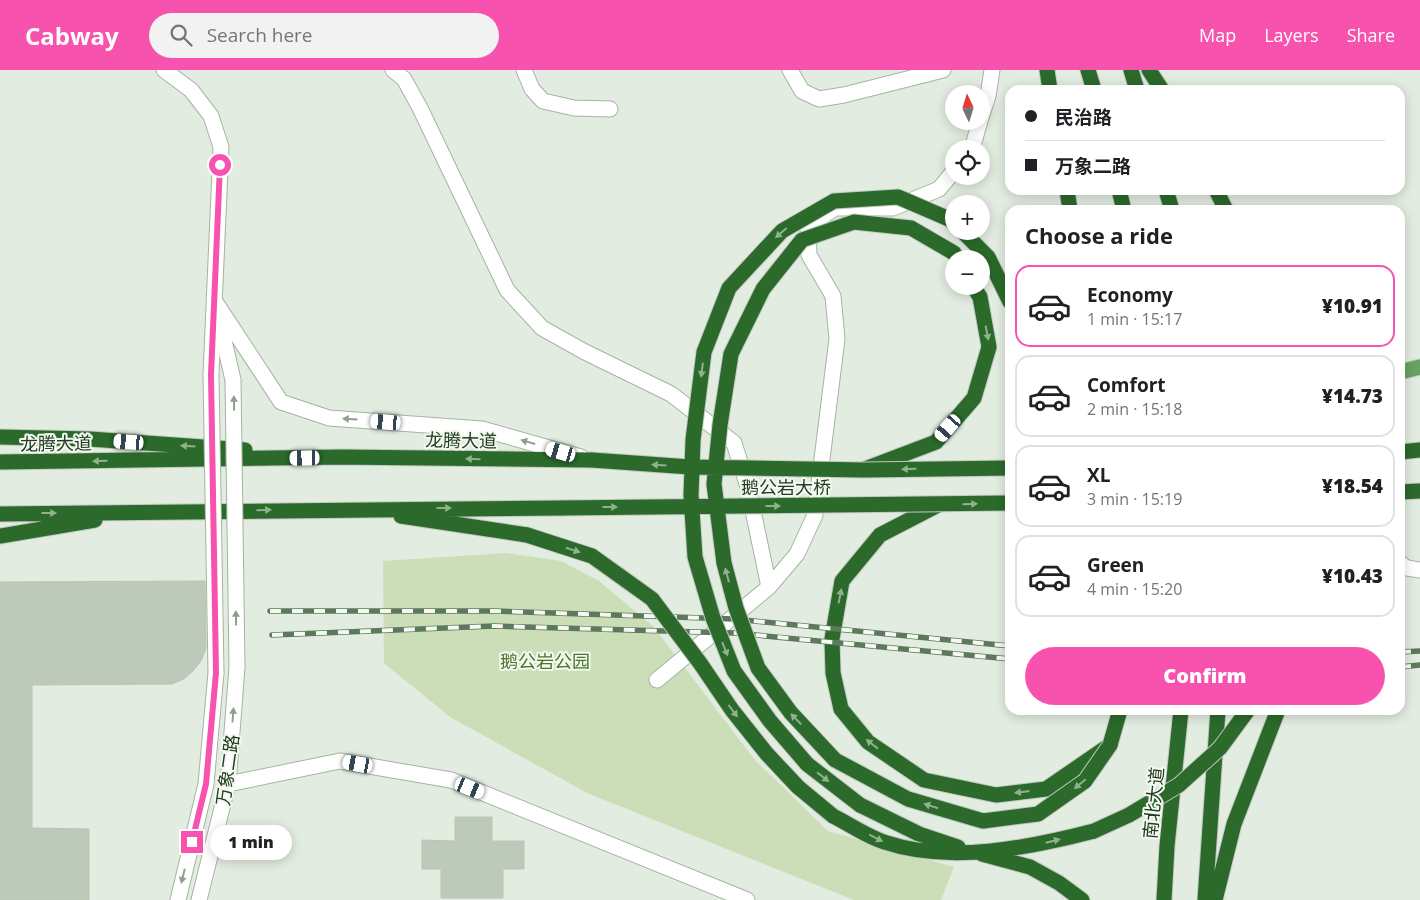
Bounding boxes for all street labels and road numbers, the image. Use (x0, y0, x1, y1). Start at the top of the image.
street label: 龙腾大道 (425, 427, 497, 453)
street label: 龙腾大道 (20, 430, 92, 456)
street label: 鹅公岩大桥 (741, 475, 831, 499)
street label: 万象二路 (210, 733, 244, 807)
street label: 南北大道 (1137, 766, 1169, 840)

